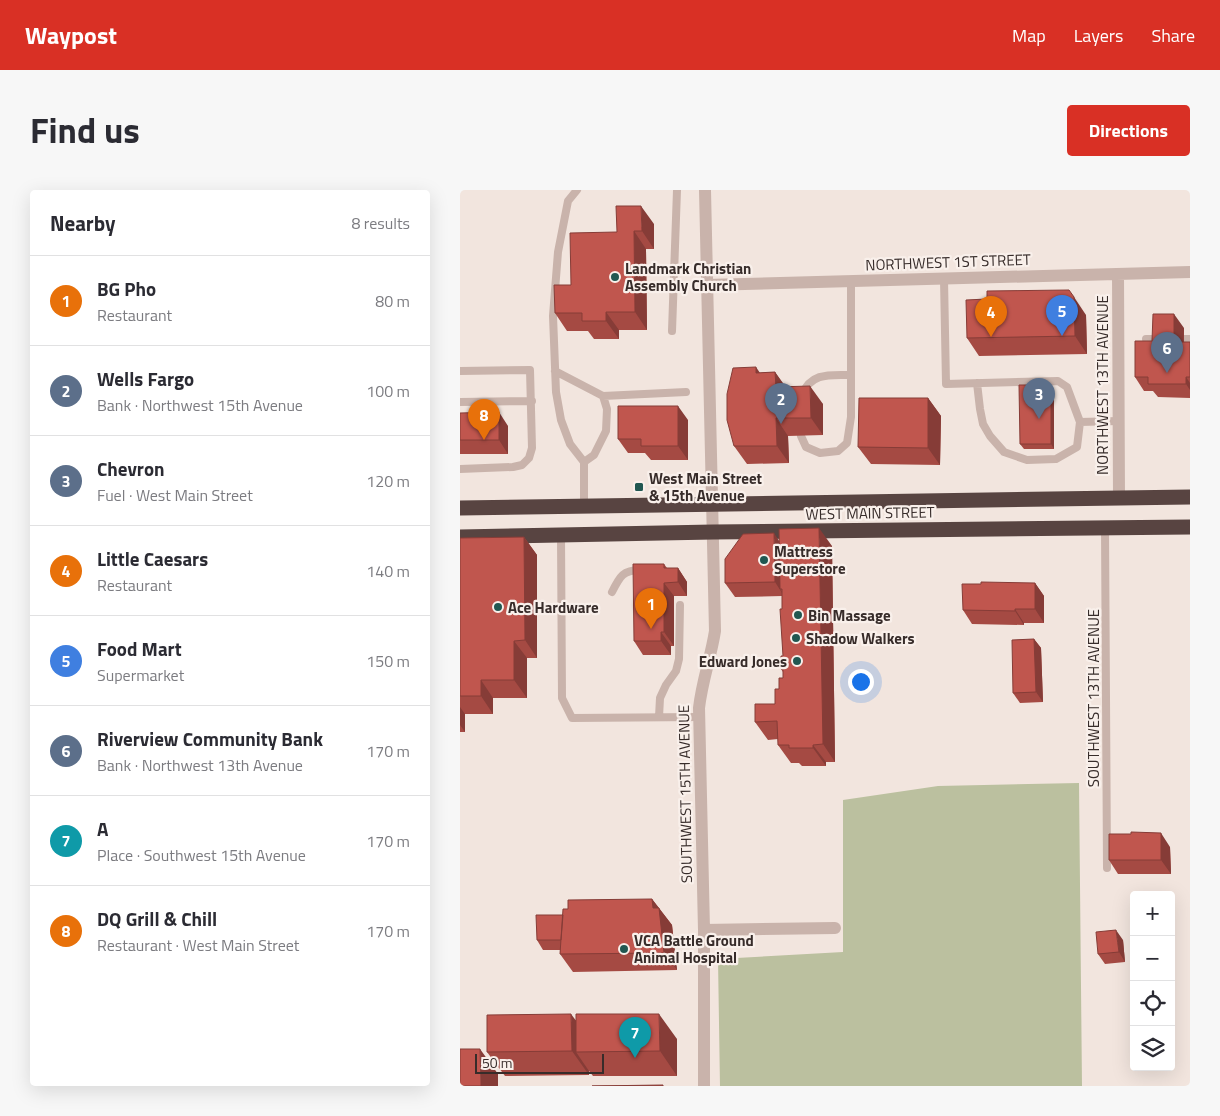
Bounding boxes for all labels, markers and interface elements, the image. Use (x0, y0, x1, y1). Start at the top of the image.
text: Waypost (25, 17, 117, 53)
text: Map (1012, 22, 1046, 49)
text: Layers (1074, 22, 1123, 49)
text: Share (1151, 22, 1195, 49)
text: Find us (30, 103, 140, 157)
button: Directions (1067, 105, 1190, 156)
text: Nearby (50, 207, 115, 239)
text: 8 results (351, 211, 410, 235)
street label: NORTHWEST 1ST STREET (865, 248, 1031, 276)
place label: Landmark Christian Assembly Church (625, 257, 751, 297)
marker: Landmark Christian Assembly Church (609, 271, 621, 283)
text: BG Pho (97, 274, 156, 303)
text: 1 (62, 289, 70, 313)
text: 80 m (375, 289, 410, 313)
pin: 5 (1046, 295, 1078, 336)
street label: NORTHWEST 13TH AVENUE (1091, 295, 1114, 475)
pin: 4 (975, 296, 1007, 337)
text: Restaurant (97, 303, 172, 327)
pin: 6 (1151, 332, 1183, 373)
text: Wells Fargo (97, 364, 194, 393)
pin: 3 (1023, 378, 1055, 419)
text: 2 (62, 379, 70, 403)
text: 100 m (366, 379, 410, 403)
pin: 2 (765, 383, 797, 424)
text: Bank · Northwest 15th Avenue (97, 393, 303, 417)
pin: 8 (468, 399, 500, 440)
text: Chevron (97, 454, 165, 483)
place label: West Main Street & 15th Avenue (649, 467, 763, 507)
text: 3 (62, 469, 70, 493)
text: 120 m (366, 469, 410, 493)
marker: West Main Street & 15th Avenue (633, 481, 645, 493)
text: Fuel · West Main Street (97, 483, 253, 507)
street label: WEST MAIN STREET (805, 500, 935, 526)
place label: Mattress Superstore (774, 540, 846, 580)
text: Little Caesars (97, 544, 208, 573)
marker: Mattress Superstore (758, 554, 770, 566)
text: 4 (62, 559, 70, 583)
text: 140 m (366, 559, 410, 583)
text: Restaurant (97, 573, 172, 597)
pin: 1 (635, 588, 667, 629)
place label: Ace Hardware (508, 596, 599, 619)
marker: Ace Hardware (492, 601, 504, 613)
place label: Bin Massage (808, 604, 891, 627)
marker: Bin Massage (792, 609, 804, 621)
street label: SOUTHWEST 13TH AVENUE (1082, 609, 1105, 787)
place label: Shadow Walkers (806, 627, 915, 650)
marker: Shadow Walkers (790, 632, 802, 644)
text: Food Mart (97, 634, 182, 663)
text: 5 (62, 649, 70, 673)
text: 150 m (366, 649, 410, 673)
place label: Edward Jones (699, 650, 787, 673)
marker: Edward Jones (791, 655, 803, 667)
text: Supermarket (97, 663, 184, 687)
your location (848, 669, 874, 695)
street label: SOUTHWEST 15TH AVENUE (672, 705, 698, 883)
text: Riverview Community Bank (97, 724, 323, 753)
text: 6 (62, 739, 70, 763)
text: 170 m (366, 739, 410, 763)
text: Bank · Northwest 13th Avenue (97, 753, 303, 777)
text: A (97, 814, 108, 843)
text: 7 (62, 829, 70, 853)
text: 170 m (366, 829, 410, 853)
text: Place · Southwest 15th Avenue (97, 843, 306, 867)
map controls (1130, 891, 1175, 1071)
button: + (1130, 891, 1175, 936)
text: DQ Grill & Chill (97, 904, 217, 933)
text: 8 (62, 919, 70, 943)
text: 170 m (366, 919, 410, 943)
place label: VCA Battle Ground Animal Hospital (634, 929, 754, 969)
text: Restaurant · West Main Street (97, 933, 299, 957)
button: − (1130, 936, 1175, 981)
marker: VCA Battle Ground Animal Hospital (618, 943, 630, 955)
button: locate (1130, 981, 1175, 1026)
pin: 7 (619, 1017, 651, 1058)
button: layers (1130, 1026, 1175, 1071)
scale bar (475, 1051, 604, 1074)
text: 50 m (482, 1052, 512, 1073)

